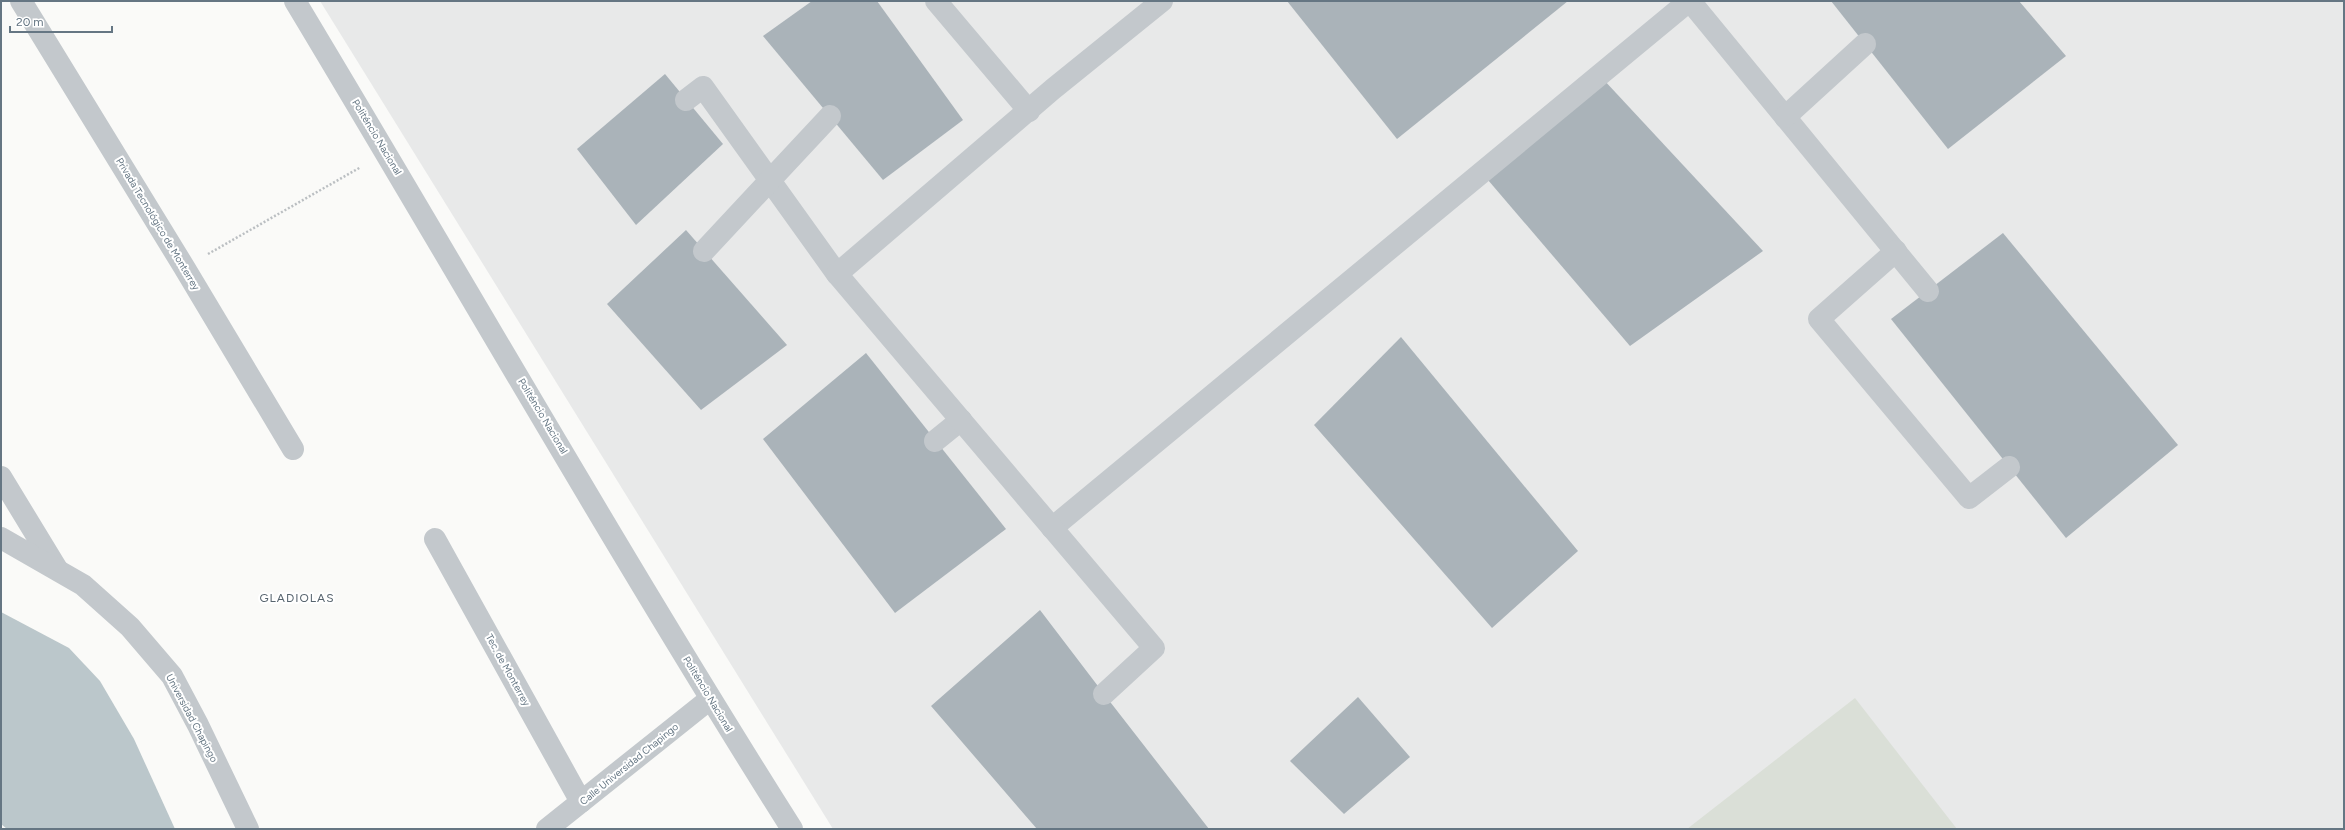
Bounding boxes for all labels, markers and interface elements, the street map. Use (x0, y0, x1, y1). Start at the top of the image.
scale bar (10, 8, 112, 34)
text: 20 m (16, 15, 44, 29)
street label: Politéncio Nacional (349, 97, 405, 177)
street label: Privada Tecnológico de Monterrey (113, 155, 203, 293)
street label: Politéncio Nacional (515, 376, 571, 456)
district label: GLADIOLAS (259, 591, 335, 605)
street label: Tec. de Monterrey (483, 632, 534, 709)
street label: Politéncio Nacional (680, 654, 736, 734)
street label: Universidad Chapingo (163, 671, 221, 765)
street label: Calle Universidad Chapingo (577, 720, 681, 808)

